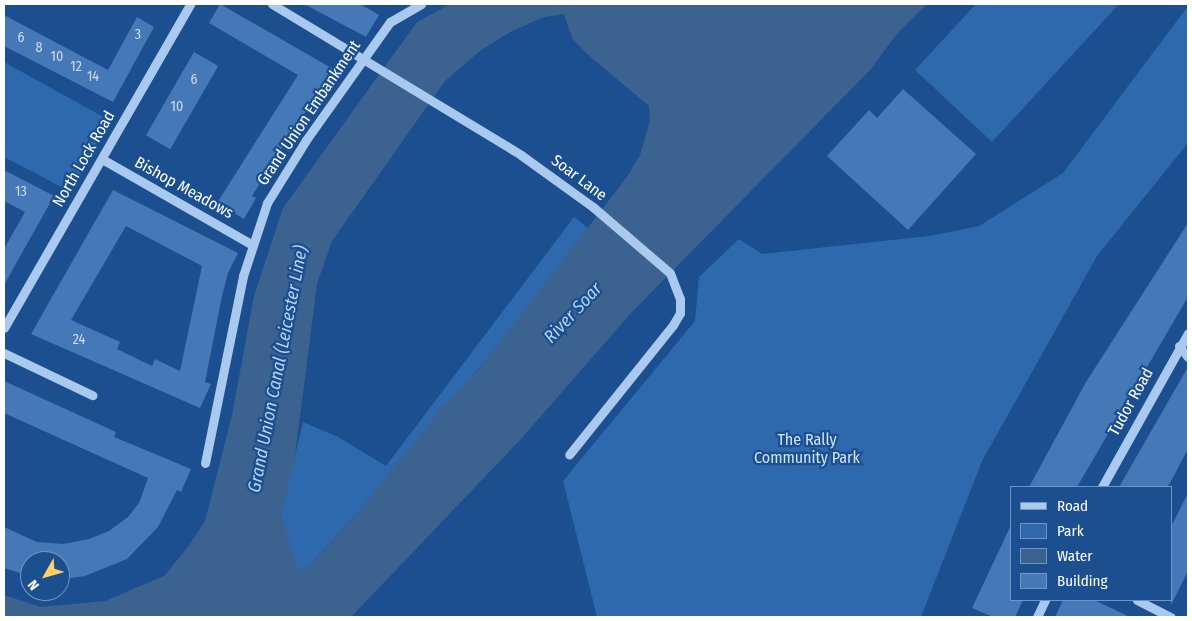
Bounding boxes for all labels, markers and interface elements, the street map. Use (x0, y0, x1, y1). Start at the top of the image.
house number: 3 (135, 27, 141, 43)
house number: 6 (18, 30, 24, 46)
street label: Grand Union Embankment (253, 37, 365, 189)
house number: 8 (36, 40, 42, 56)
house number: 10 (51, 49, 63, 65)
house number: 12 (70, 59, 82, 75)
house number: 14 (87, 69, 99, 85)
house number: 6 (191, 72, 197, 88)
house number: 10 (171, 99, 183, 115)
street label: North Lock Road (49, 108, 119, 210)
street label: Soar Lane (547, 151, 611, 205)
street label: Bishop Meadows (131, 153, 237, 223)
house number: 13 (15, 184, 27, 200)
water label: Grand Union Canal (Leicester Line) (243, 244, 313, 494)
water label: River Soar (540, 278, 606, 348)
house number: 24 (73, 332, 85, 348)
street label: Tudor Road (1105, 365, 1157, 439)
park label: The Rally Community Park (754, 430, 860, 468)
legend (1010, 486, 1172, 601)
text: Road (1057, 497, 1088, 515)
text: Park (1057, 522, 1084, 540)
text: Water (1057, 547, 1092, 565)
north arrow (20, 551, 70, 601)
text: Building (1057, 572, 1108, 590)
text: N (24, 576, 43, 593)

